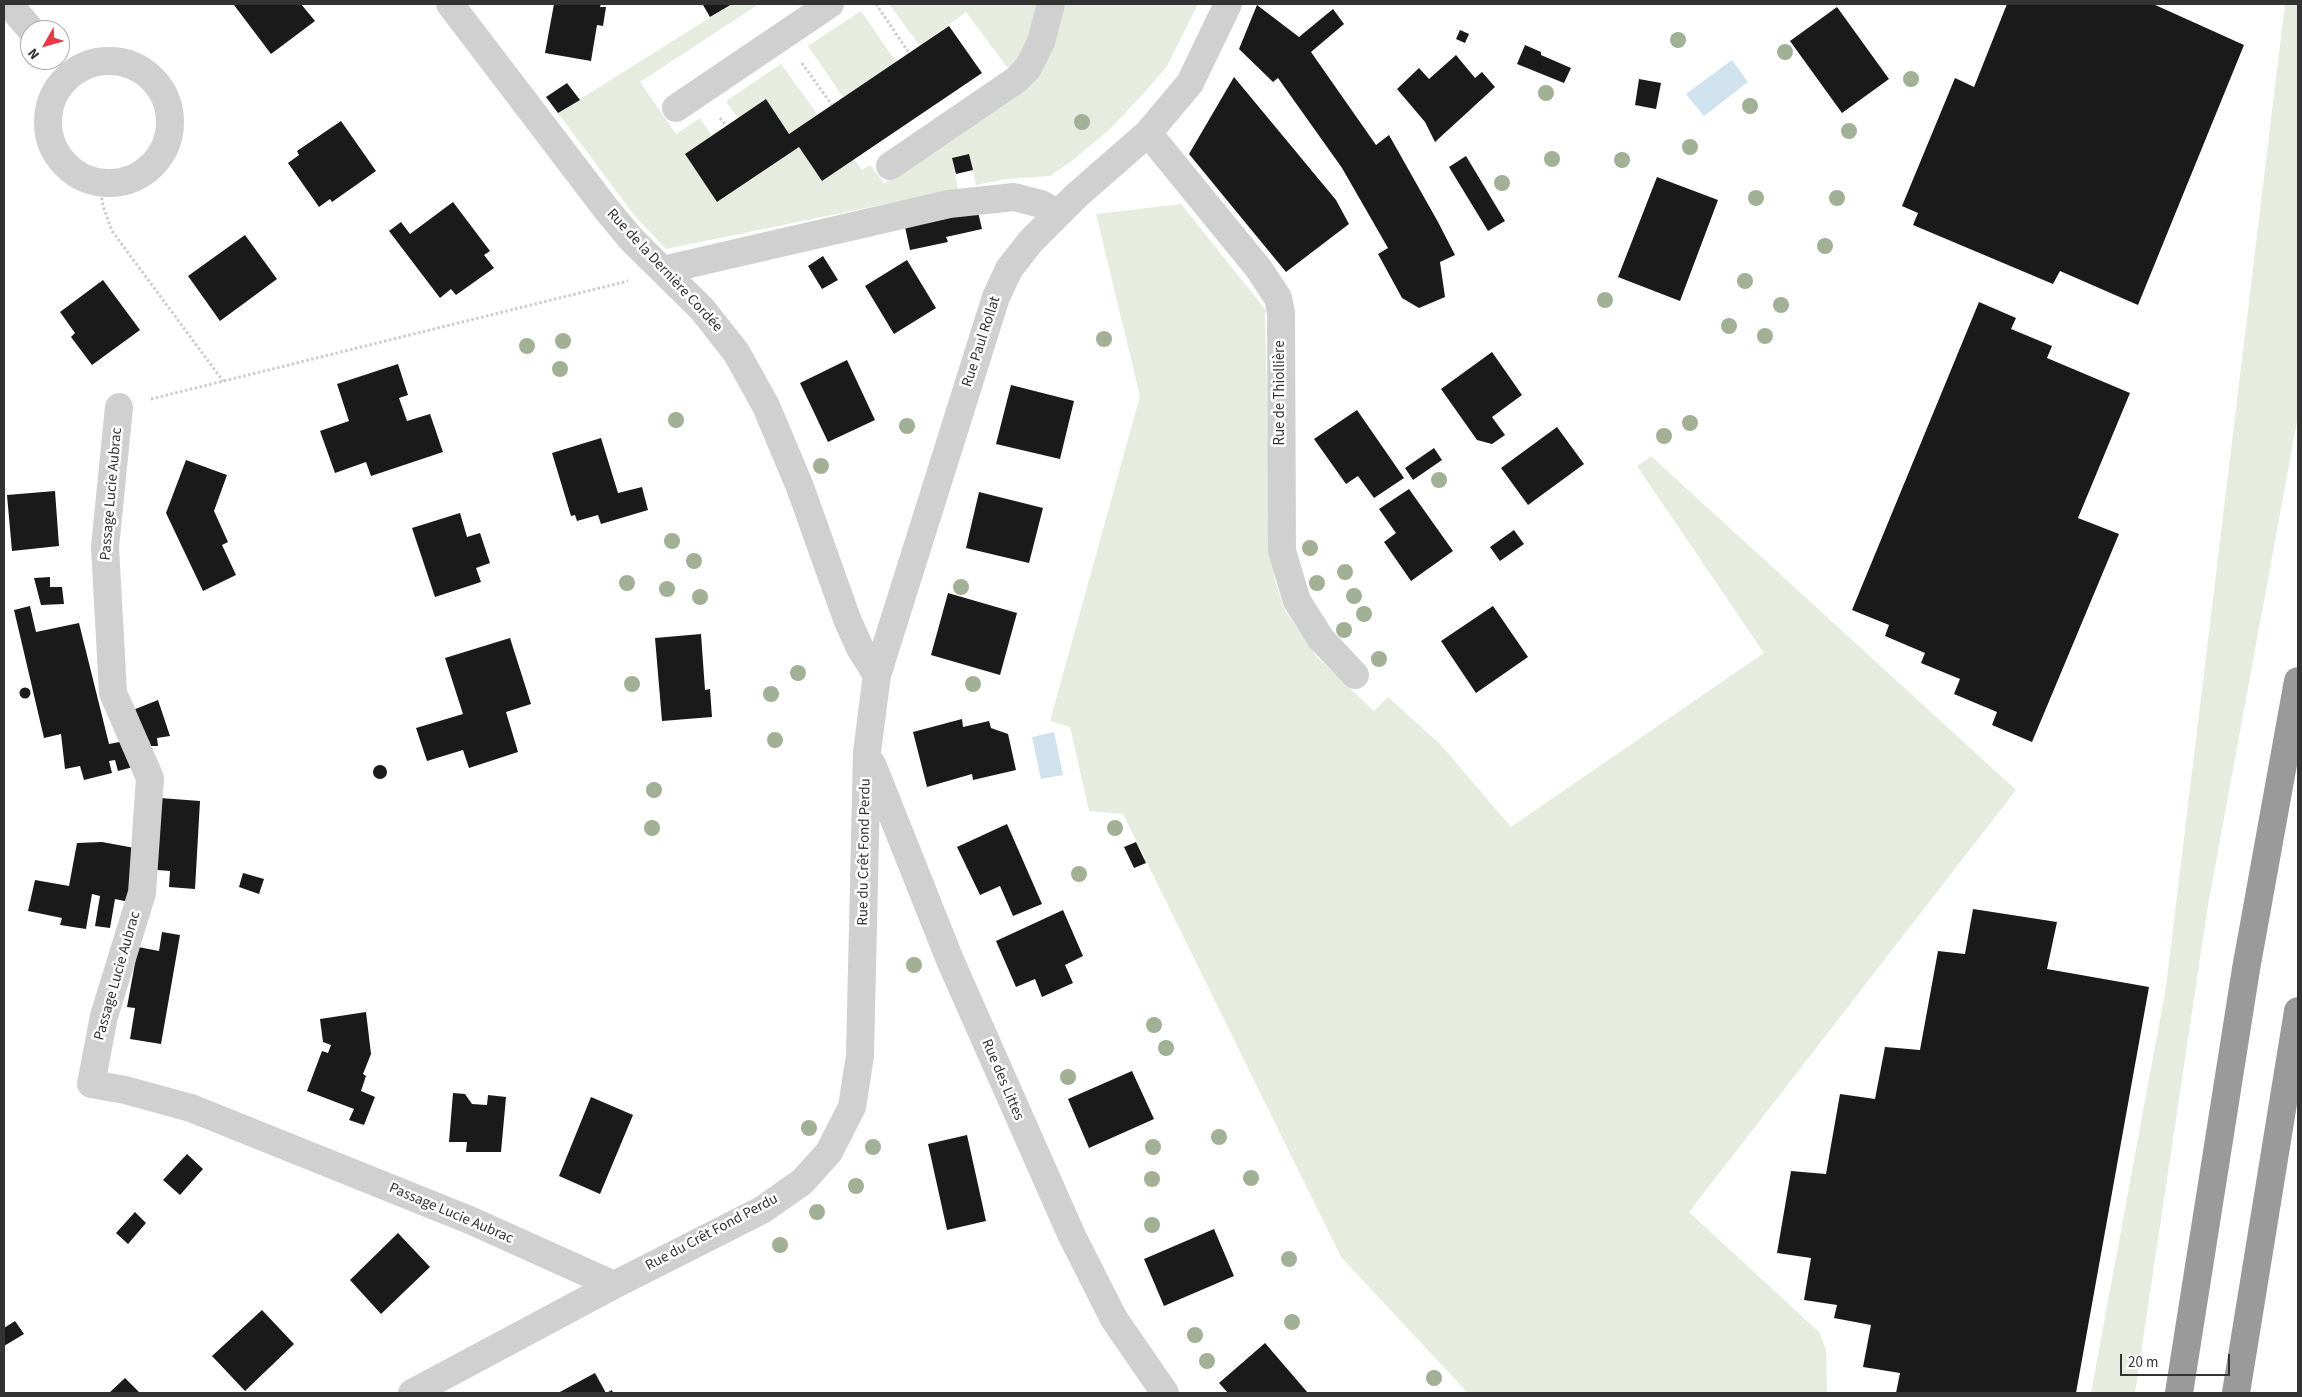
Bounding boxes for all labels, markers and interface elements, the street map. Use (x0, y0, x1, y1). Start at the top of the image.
north arrow (20, 20, 70, 70)
text: N (23, 44, 45, 63)
street label: Rue de la Dernière Cordée (602, 206, 726, 336)
street label: Rue Paul Rollat (959, 294, 1005, 390)
street label: Rue de Thiollière (1272, 340, 1290, 446)
street label: Passage Lucie Aubrac (97, 427, 127, 561)
street label: Rue du Crêt Fond Perdu (855, 778, 875, 926)
street label: Passage Lucie Aubrac (91, 909, 145, 1043)
street label: Rue des Littes (977, 1037, 1027, 1123)
street label: Passage Lucie Aubrac (386, 1180, 516, 1248)
street label: Rue du Crêt Fond Perdu (643, 1190, 781, 1276)
scale bar (2122, 1344, 2232, 1376)
text: 20 m (2128, 1352, 2158, 1373)

